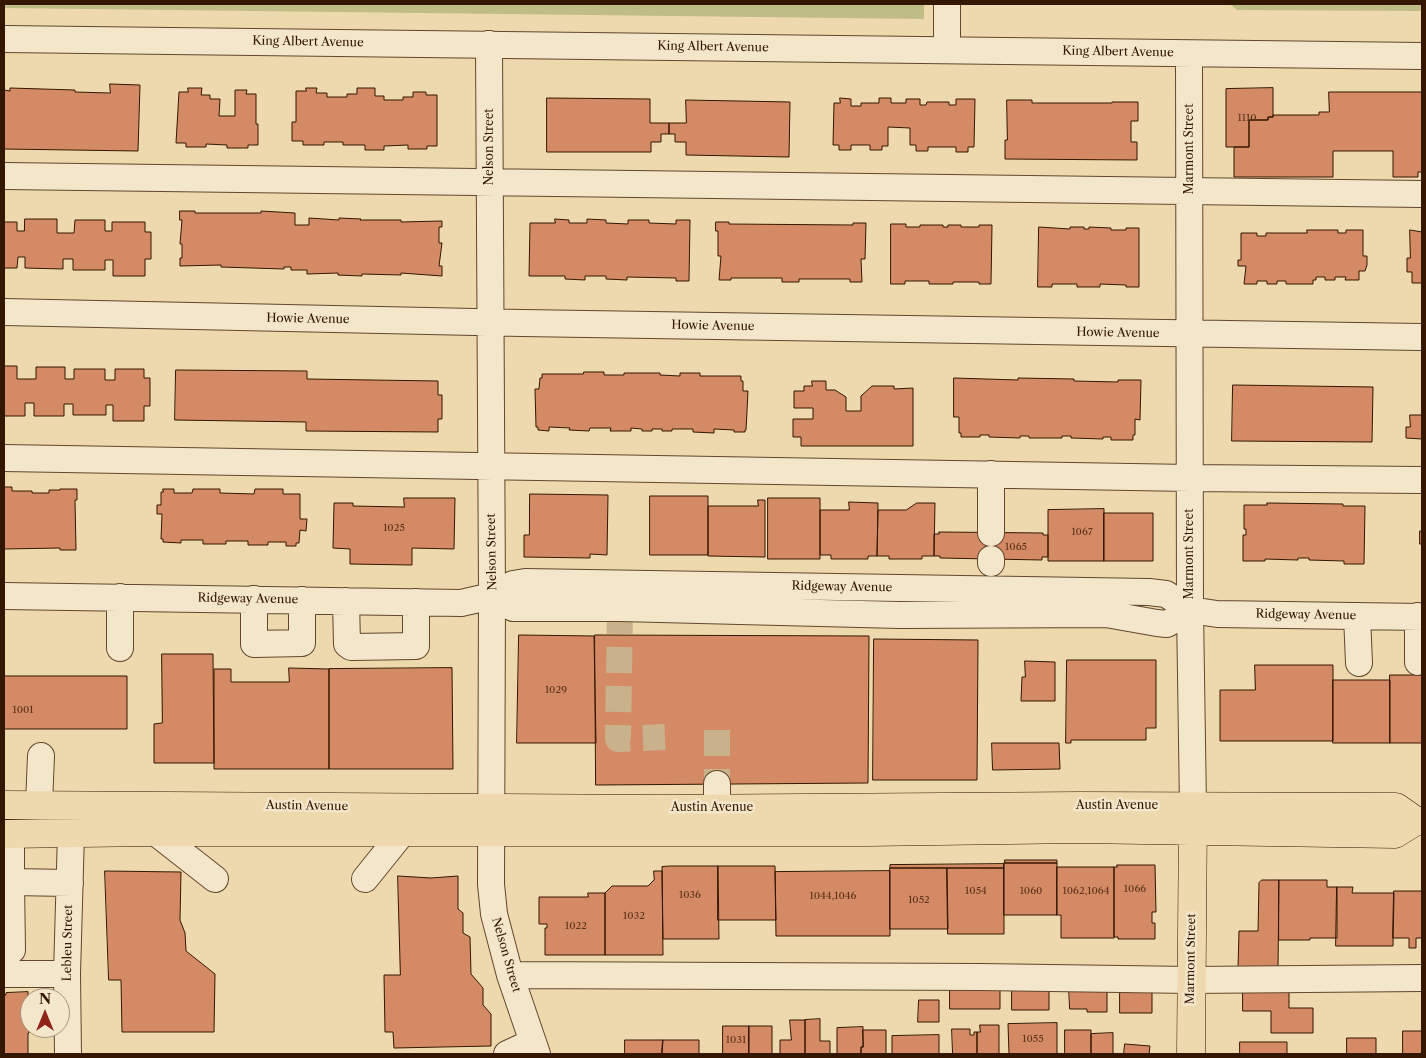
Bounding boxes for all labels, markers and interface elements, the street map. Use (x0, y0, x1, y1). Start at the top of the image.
street label: King Albert Avenue (252, 34, 364, 50)
street label: King Albert Avenue (657, 39, 769, 55)
street label: King Albert Avenue (1062, 44, 1174, 60)
street label: Marmont Street (1183, 104, 1197, 194)
street label: Nelson Street (483, 108, 497, 186)
house number: 1110 (1238, 112, 1256, 124)
street label: Howie Avenue (266, 311, 350, 327)
street label: Howie Avenue (671, 318, 755, 334)
street label: Howie Avenue (1076, 325, 1160, 341)
street label: Marmont Street (1183, 509, 1197, 599)
street label: Nelson Street (484, 513, 500, 591)
house number: 1025 (383, 522, 405, 534)
house number: 1067 (1071, 526, 1093, 538)
house number: 1065 (1005, 541, 1027, 553)
street label: Ridgeway Avenue (792, 579, 892, 595)
street label: Ridgeway Avenue (198, 591, 298, 607)
street label: Ridgeway Avenue (1256, 607, 1356, 623)
house number: 1029 (545, 684, 567, 696)
house number: 1001 (12, 704, 34, 716)
street label: Austin Avenue (266, 798, 348, 814)
street label: Austin Avenue (1076, 799, 1158, 813)
street label: Austin Avenue (671, 801, 753, 815)
house number: 1066 (1124, 883, 1146, 895)
house number: 1054 (965, 885, 987, 897)
house number: 1060 (1020, 885, 1042, 897)
house number: 1062,1064 (1063, 885, 1109, 897)
house number: 1036 (679, 889, 701, 901)
house number: 1044,1046 (810, 890, 856, 902)
house number: 1052 (908, 894, 930, 906)
street label: Lebleu Street (60, 905, 76, 981)
house number: 1032 (623, 910, 645, 922)
street label: Marmont Street (1183, 913, 1199, 1005)
street label: Nelson Street (488, 916, 524, 994)
house number: 1022 (565, 920, 587, 932)
north arrow (20, 988, 70, 1038)
text: N (39, 990, 51, 1008)
house number: 1055 (1022, 1033, 1044, 1045)
house number: 1031 (726, 1034, 746, 1046)

